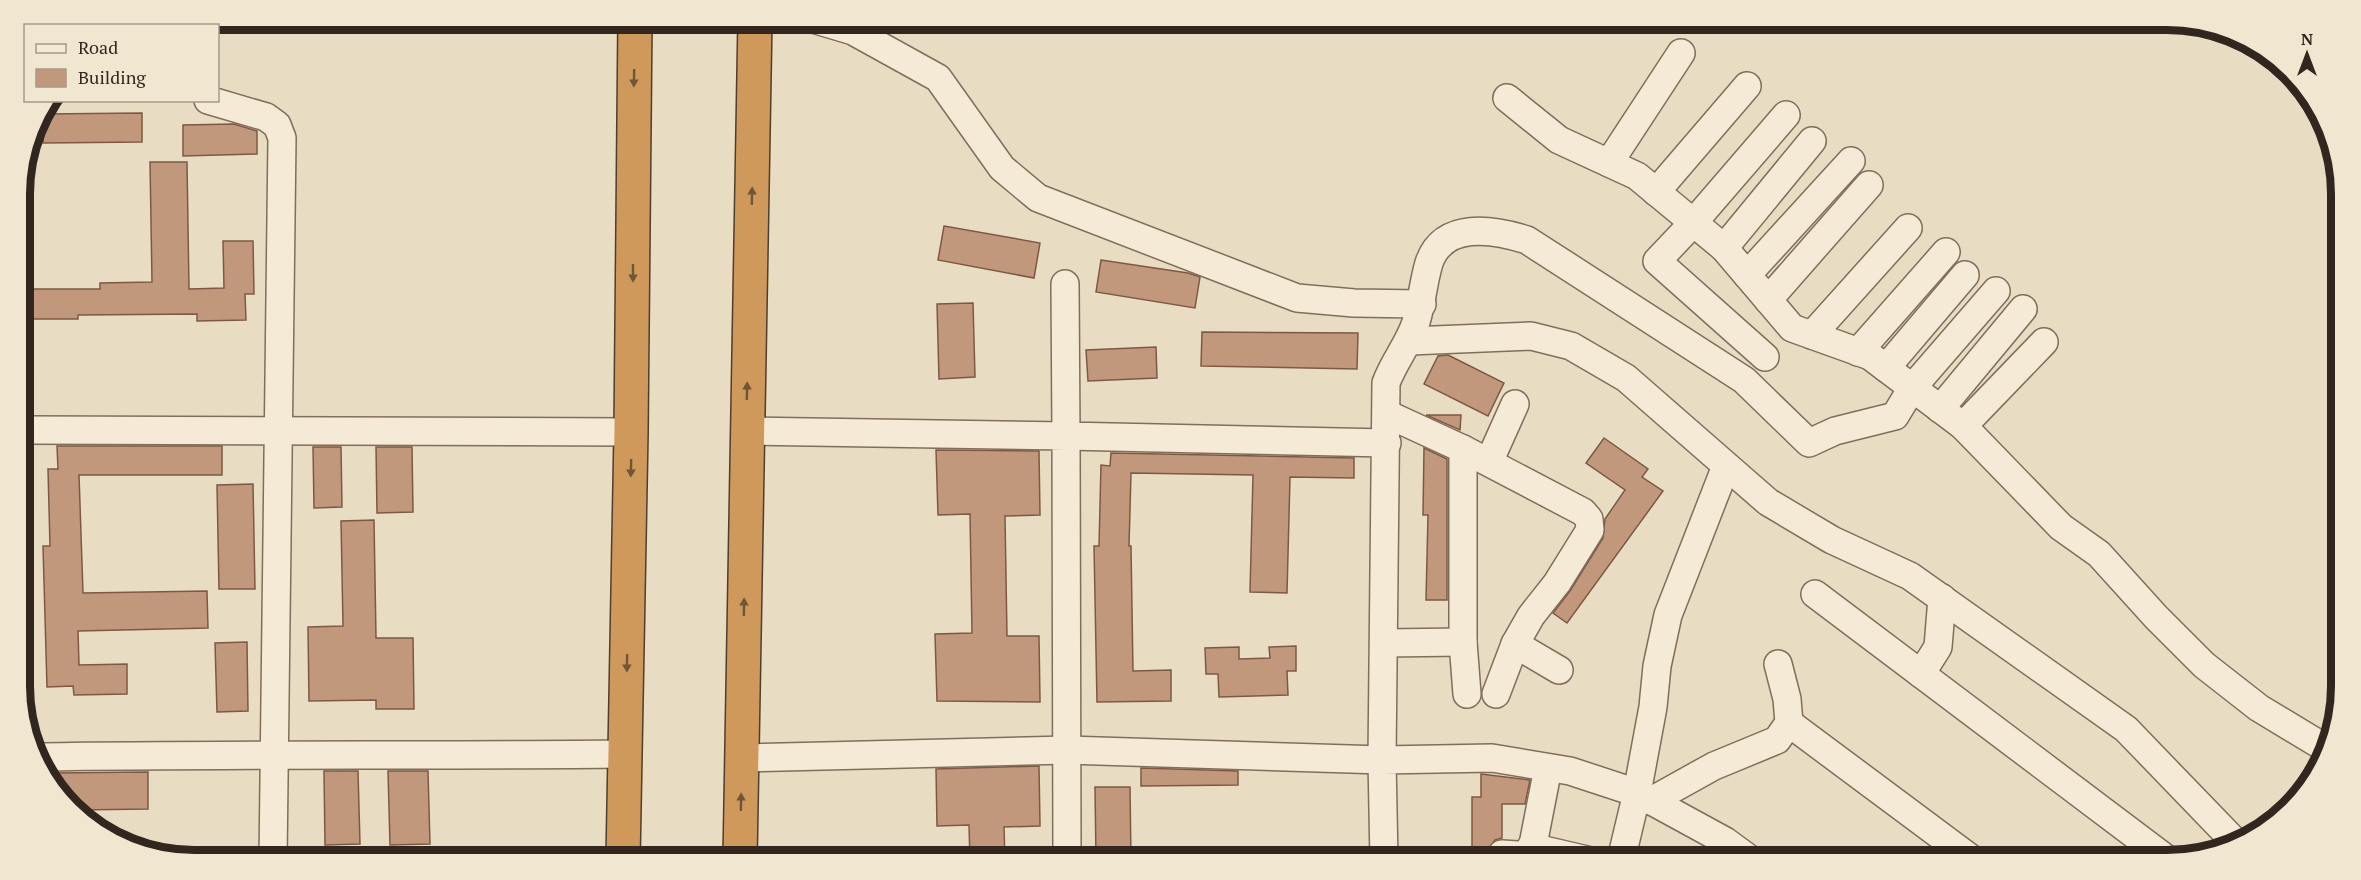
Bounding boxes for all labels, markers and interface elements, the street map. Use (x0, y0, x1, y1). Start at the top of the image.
legend (24, 24, 219, 102)
north arrow (2277, 24, 2337, 84)
text: N (2301, 28, 2313, 50)
text: Road (78, 35, 118, 59)
text: Building (78, 65, 146, 89)
one-way arrow (630, 68, 639, 87)
one-way arrow (747, 187, 757, 206)
one-way arrow (628, 263, 638, 282)
one-way arrow (743, 381, 752, 400)
one-way arrow (626, 458, 635, 477)
one-way arrow (739, 597, 749, 616)
one-way arrow (622, 653, 632, 672)
one-way arrow (736, 792, 746, 811)

